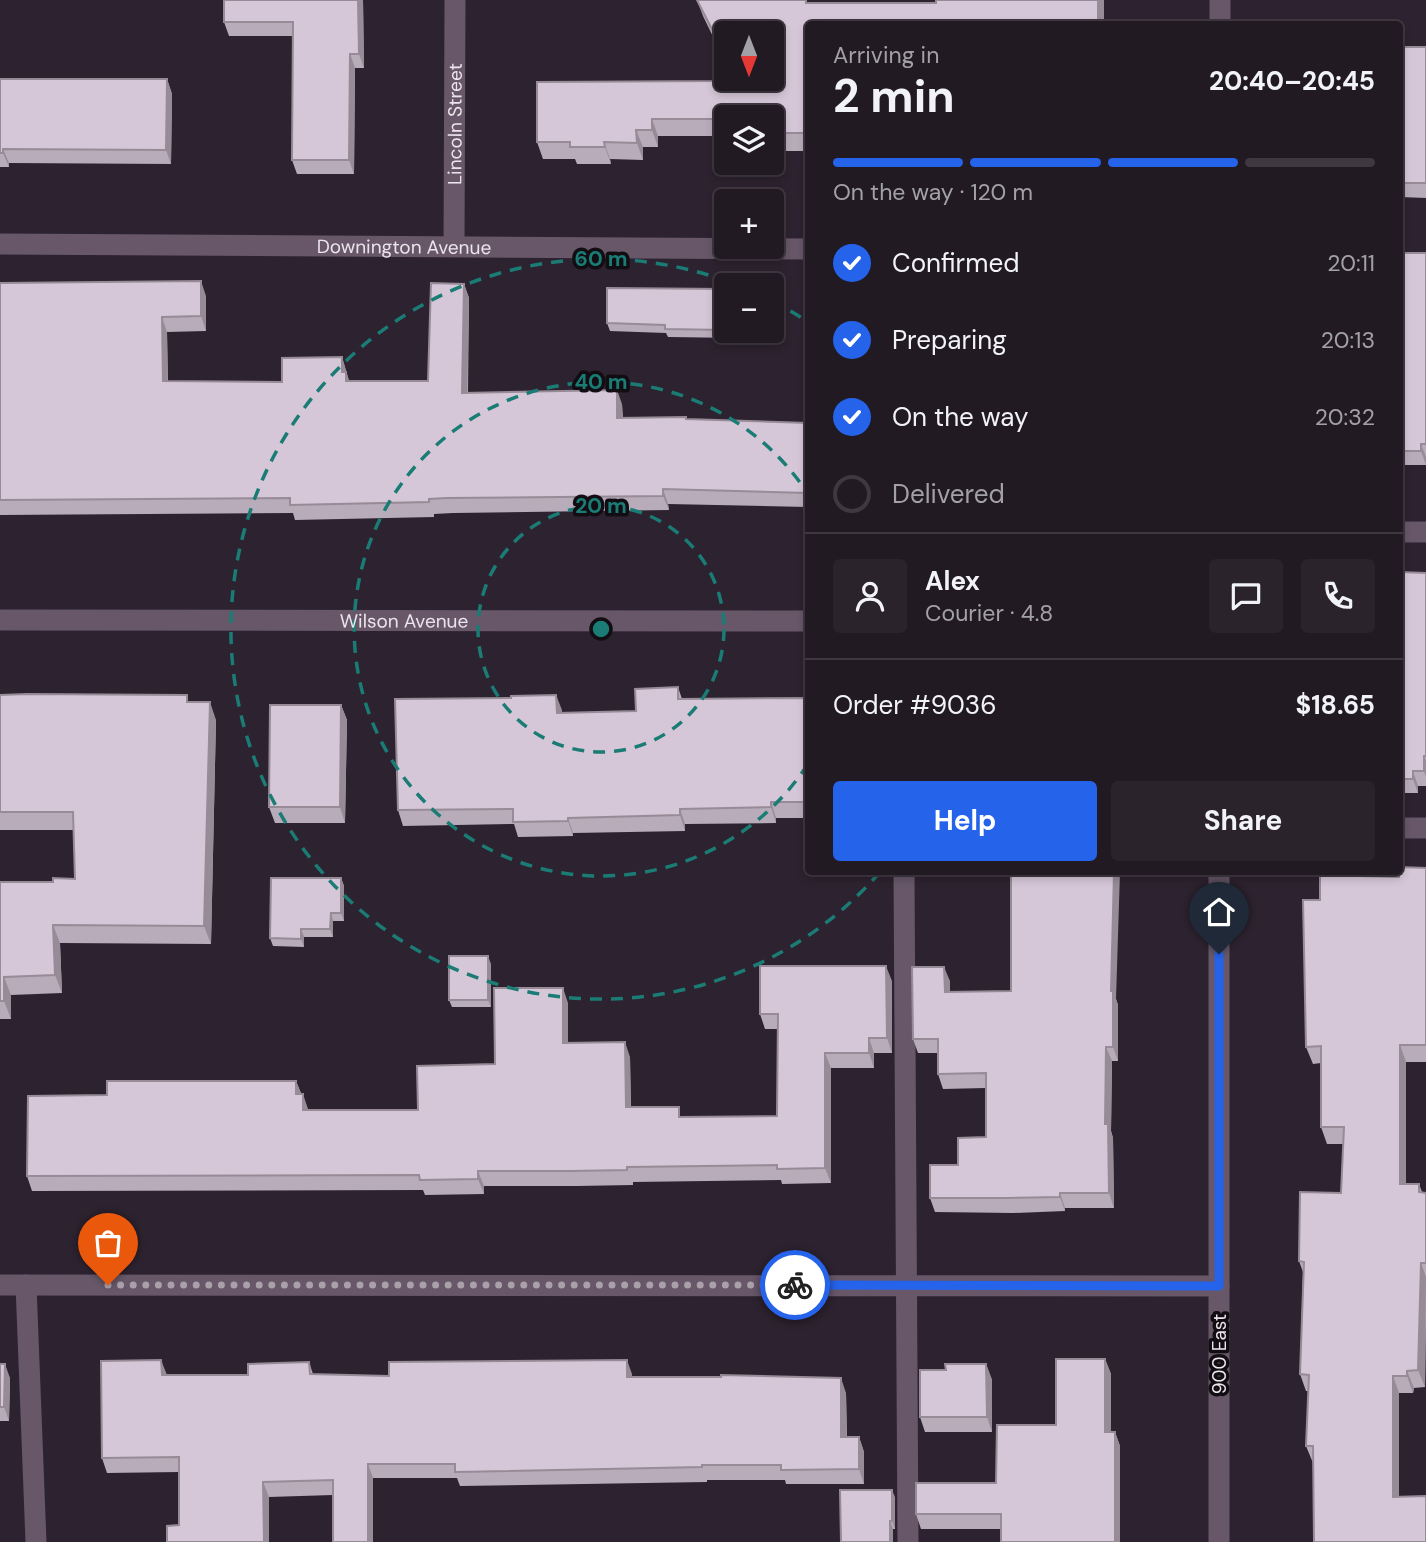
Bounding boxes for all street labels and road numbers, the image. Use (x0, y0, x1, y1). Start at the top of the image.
street label: Lincoln Street (442, 63, 467, 185)
street label: Downington Avenue (317, 233, 491, 260)
street label: Wilson Avenue (340, 608, 468, 633)
street label: 900 East (1207, 1314, 1232, 1394)

